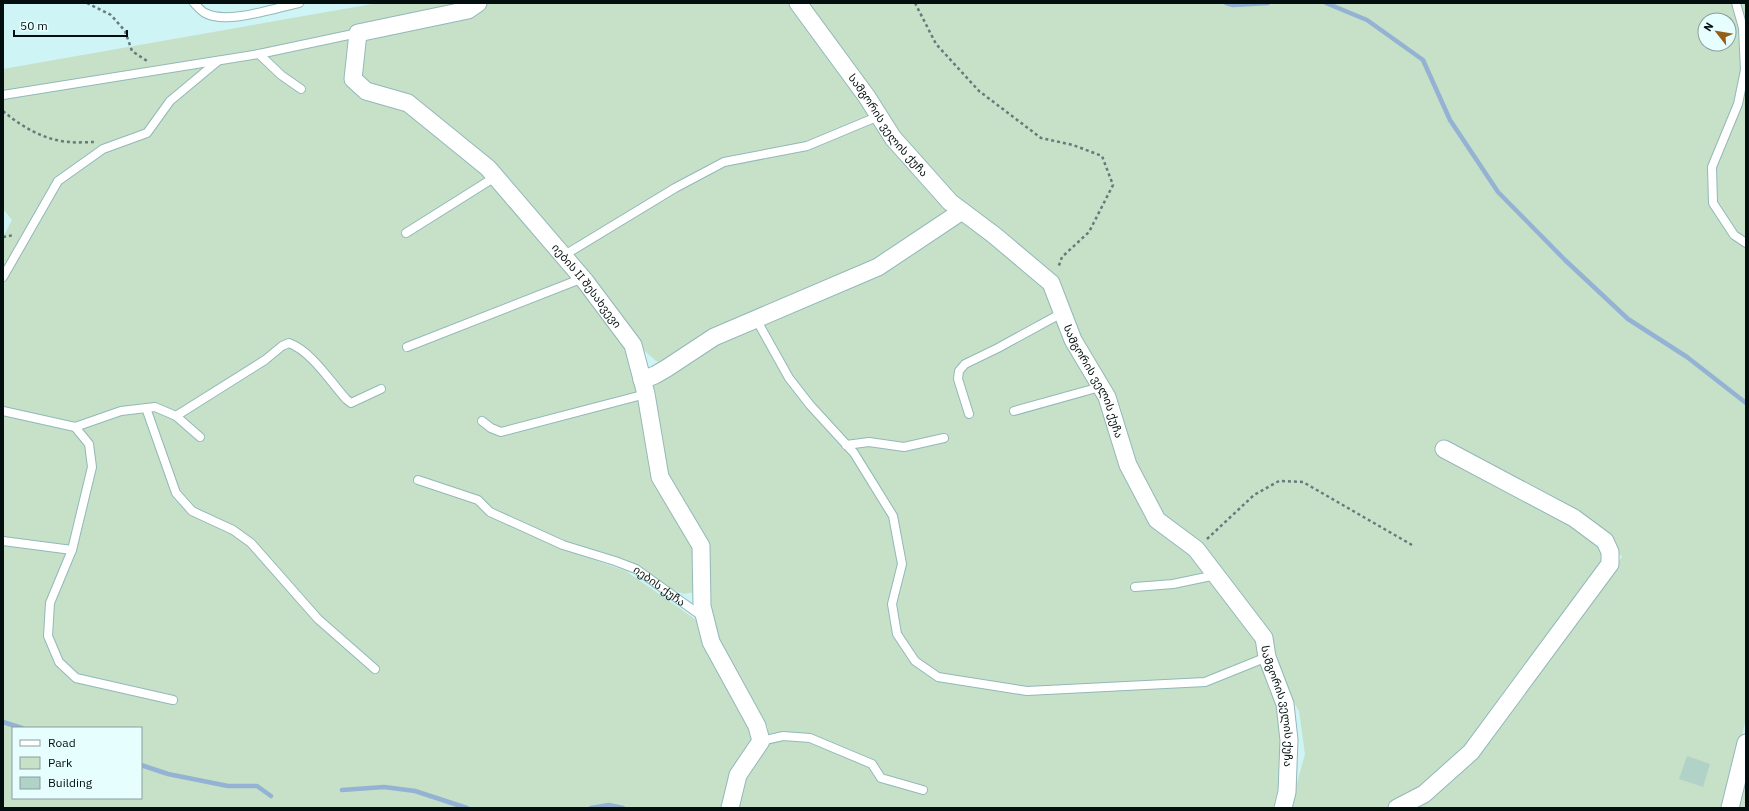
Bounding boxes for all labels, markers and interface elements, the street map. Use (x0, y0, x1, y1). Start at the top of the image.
scale bar (14, 12, 127, 38)
north arrow (1697, 12, 1737, 52)
text: 50 m (20, 18, 48, 33)
text: N (1700, 20, 1716, 34)
street label: სამგორის ველის ქუჩა (845, 71, 931, 179)
street label: იების II შესახვევი (549, 241, 625, 331)
street label: სამგორის ველის ქუჩა (1061, 323, 1126, 440)
street label: იების ქუჩა (631, 562, 688, 609)
street label: სამგორის ველის ქუჩა (1258, 645, 1296, 767)
legend (12, 727, 142, 799)
text: Road (48, 735, 76, 750)
text: Park (48, 755, 73, 770)
text: Building (48, 775, 93, 790)

